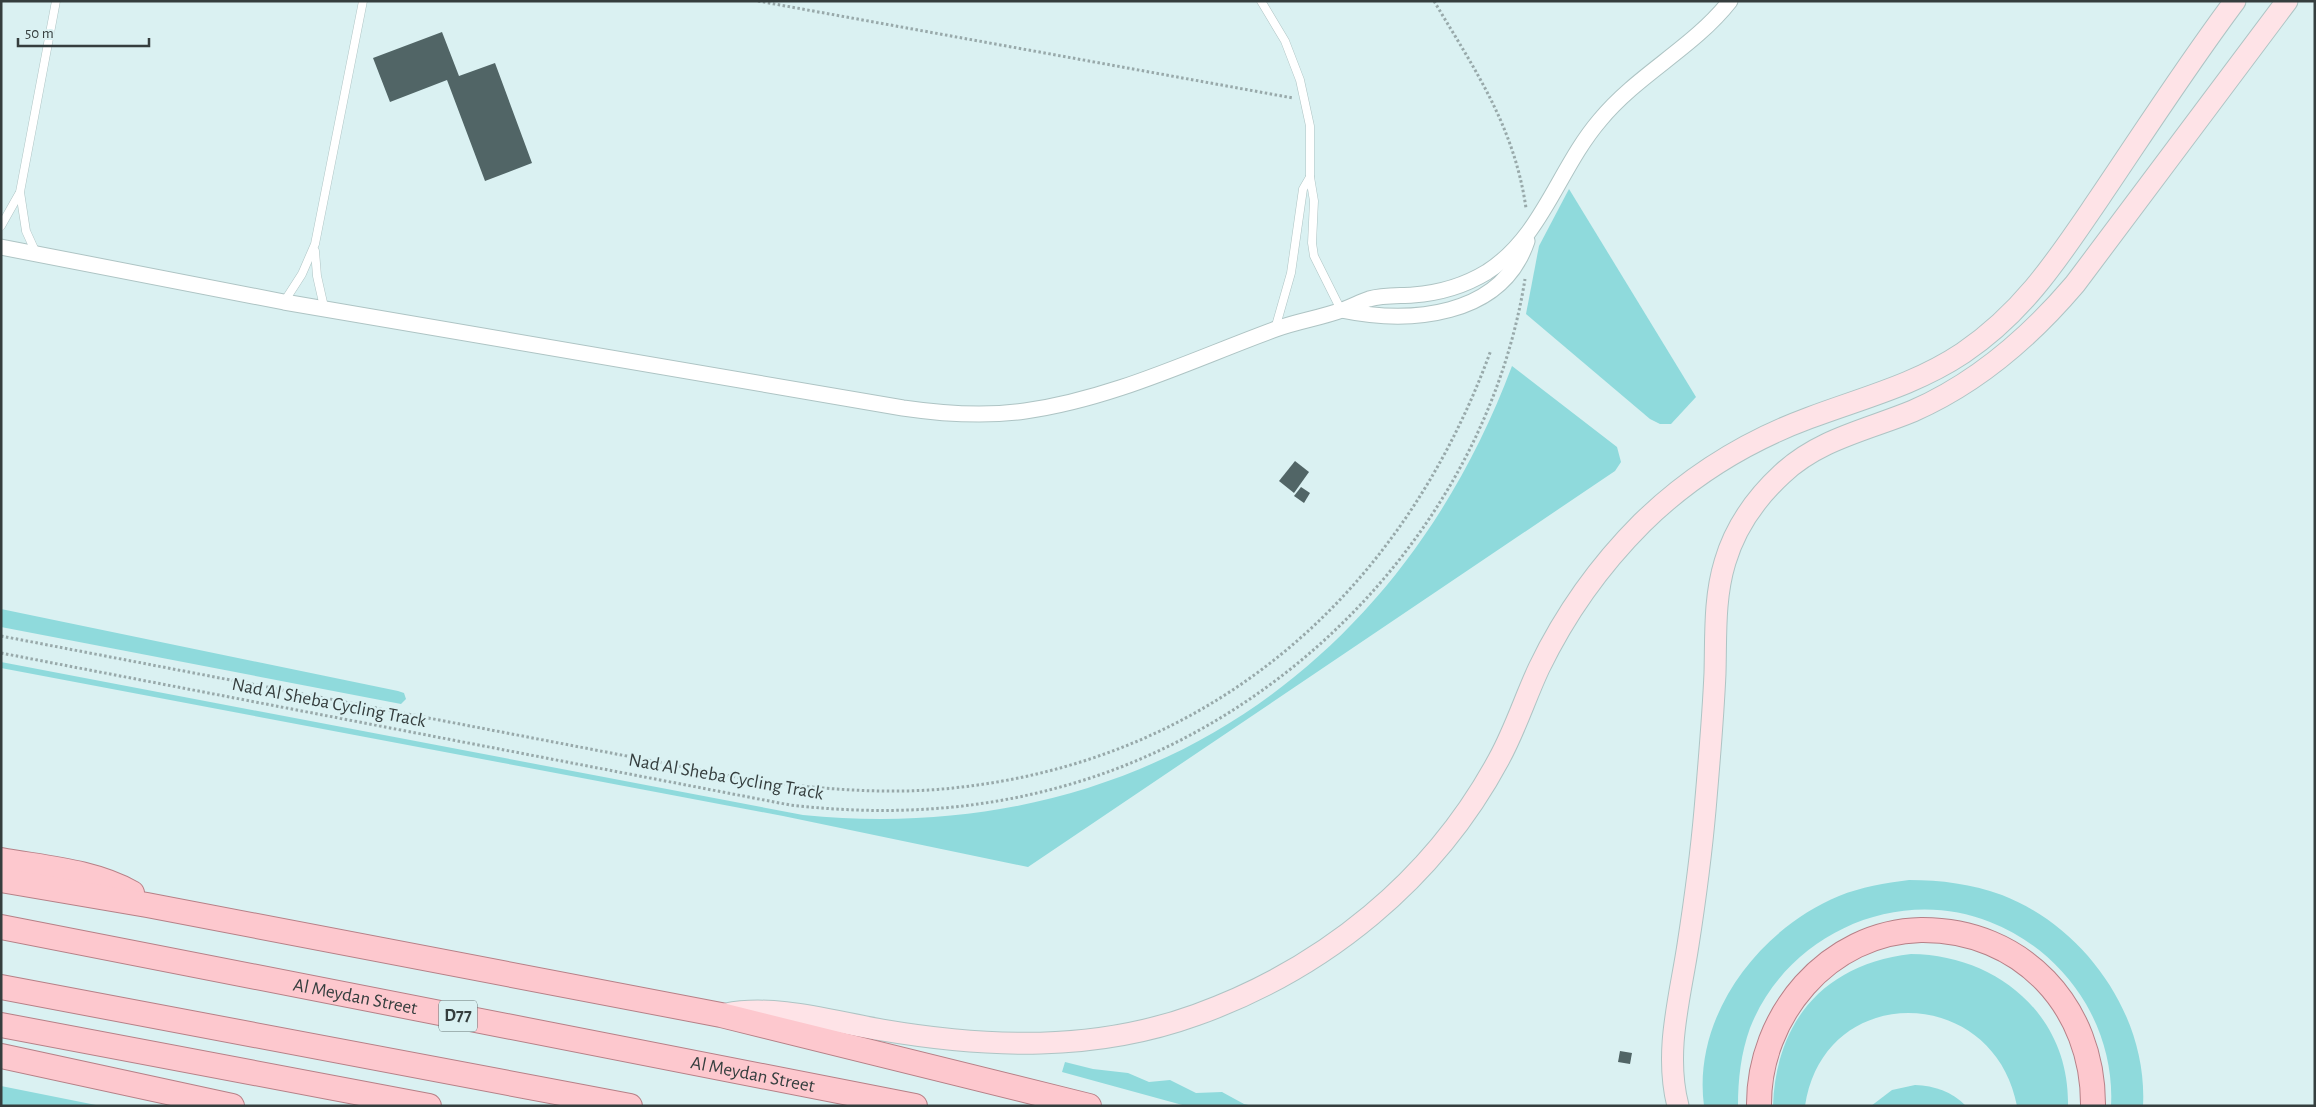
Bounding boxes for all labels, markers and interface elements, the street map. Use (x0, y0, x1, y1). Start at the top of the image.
scale bar (18, 15, 149, 47)
text: 50 m (25, 26, 54, 41)
street label: Nad Al Sheba Cycling Track (230, 675, 428, 731)
street label: Nad Al Sheba Cycling Track (627, 751, 825, 804)
street label: Al Meydan Street (292, 975, 419, 1018)
road number: D77 (439, 1000, 477, 1032)
street label: Al Meydan Street (689, 1053, 816, 1096)

